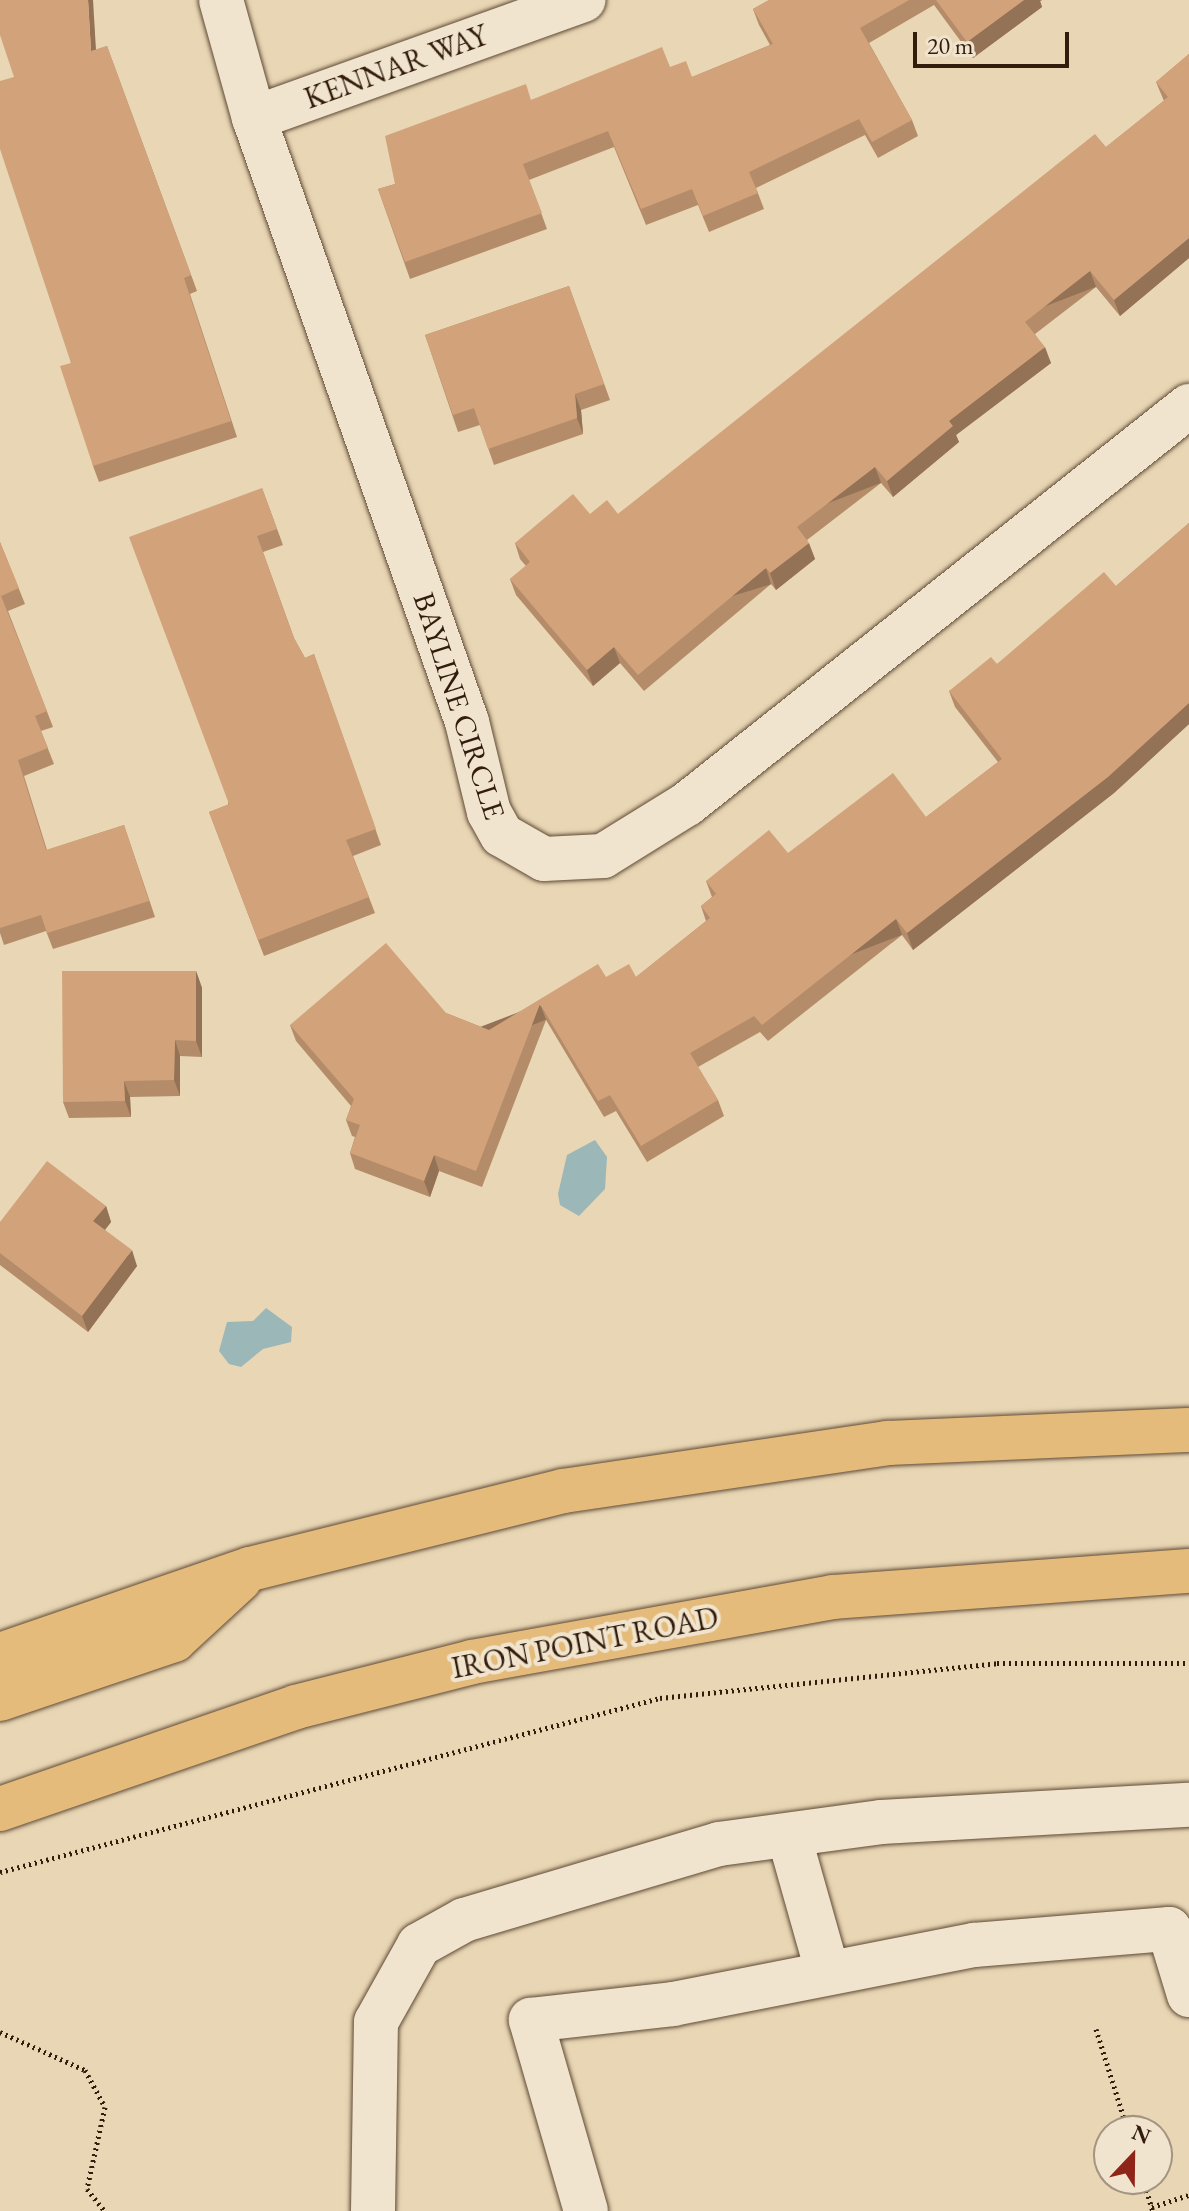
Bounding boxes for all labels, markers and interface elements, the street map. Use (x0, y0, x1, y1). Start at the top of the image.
scale bar (917, 16, 1073, 66)
street label: KENNAR WAY (299, 17, 493, 117)
text: 20 m (927, 30, 974, 61)
street label: BAYLINE CIRCLE (405, 588, 513, 824)
street label: IRON POINT ROAD (449, 1600, 721, 1686)
north arrow (1093, 2115, 1173, 2195)
text: N (1128, 2117, 1155, 2151)

